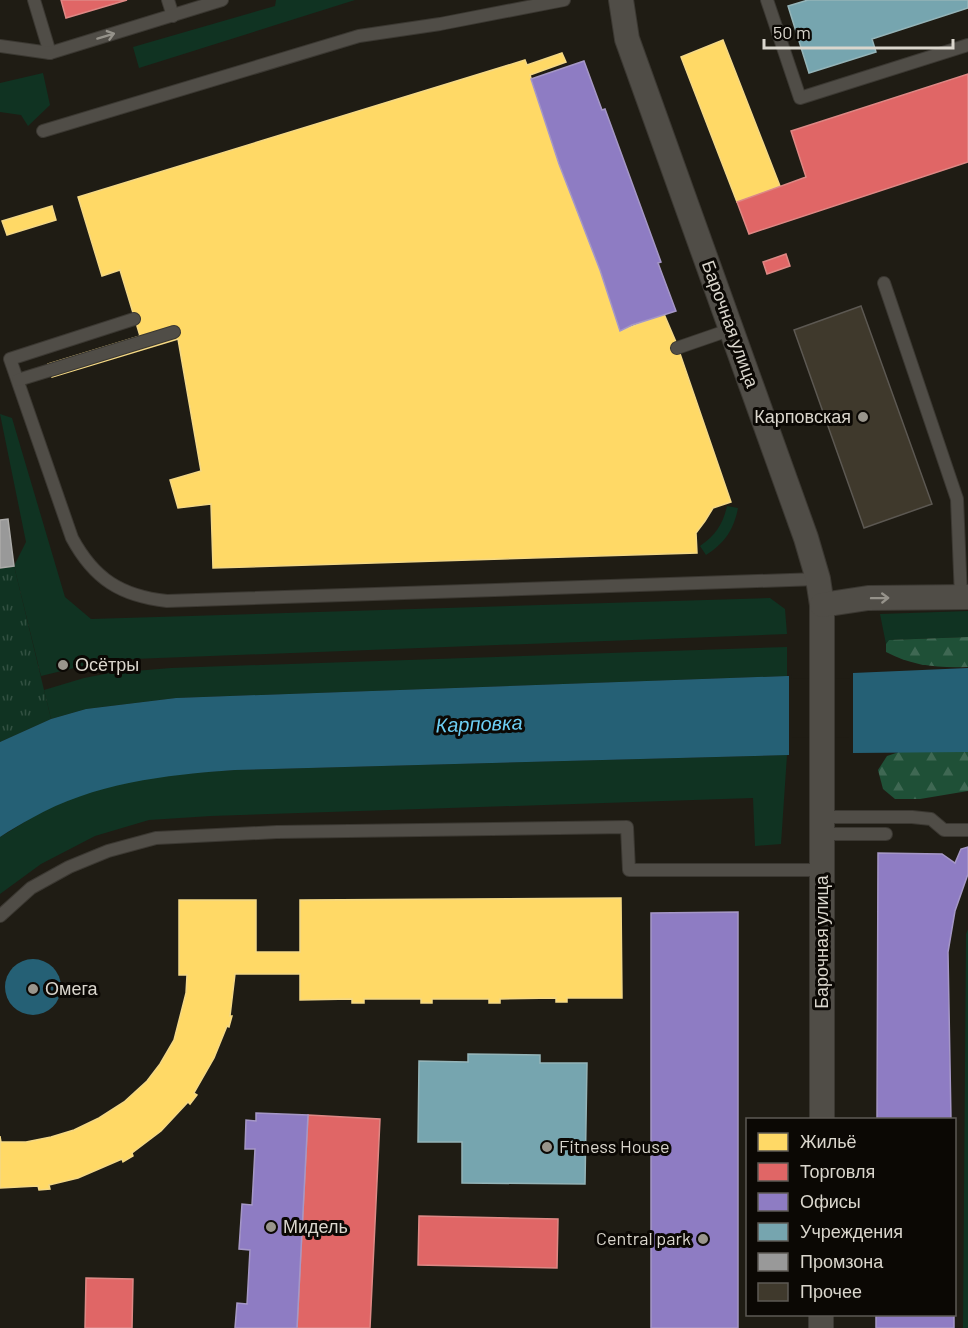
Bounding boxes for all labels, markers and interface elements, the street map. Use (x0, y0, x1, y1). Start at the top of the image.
scale bar (764, 12, 953, 50)
text: 50 m (773, 21, 811, 43)
one-way arrow (96, 30, 115, 41)
street label: Барочная улица (698, 257, 764, 391)
place label: Карповская (754, 405, 851, 427)
marker: Карповская (856, 410, 870, 424)
one-way arrow (869, 592, 889, 604)
place label: Осётры (75, 653, 139, 675)
marker: Осётры (56, 658, 70, 672)
water label: Карповка (435, 709, 523, 737)
street label: Барочная улица (810, 874, 832, 1009)
place label: Омега (45, 977, 99, 999)
marker: Омега (26, 982, 40, 996)
legend (746, 1118, 956, 1316)
text: Жильё (800, 1130, 857, 1152)
place label: Fitness House (559, 1135, 670, 1157)
marker: Fitness House (540, 1140, 554, 1154)
text: Торговля (800, 1160, 875, 1182)
text: Офисы (800, 1190, 861, 1212)
place label: Мидель (283, 1215, 348, 1237)
marker: Мидель (264, 1220, 278, 1234)
text: Учреждения (800, 1220, 903, 1242)
place label: Central park (596, 1227, 691, 1249)
marker: Central park (696, 1232, 710, 1246)
text: Промзона (800, 1250, 884, 1272)
text: Прочее (800, 1280, 862, 1302)

